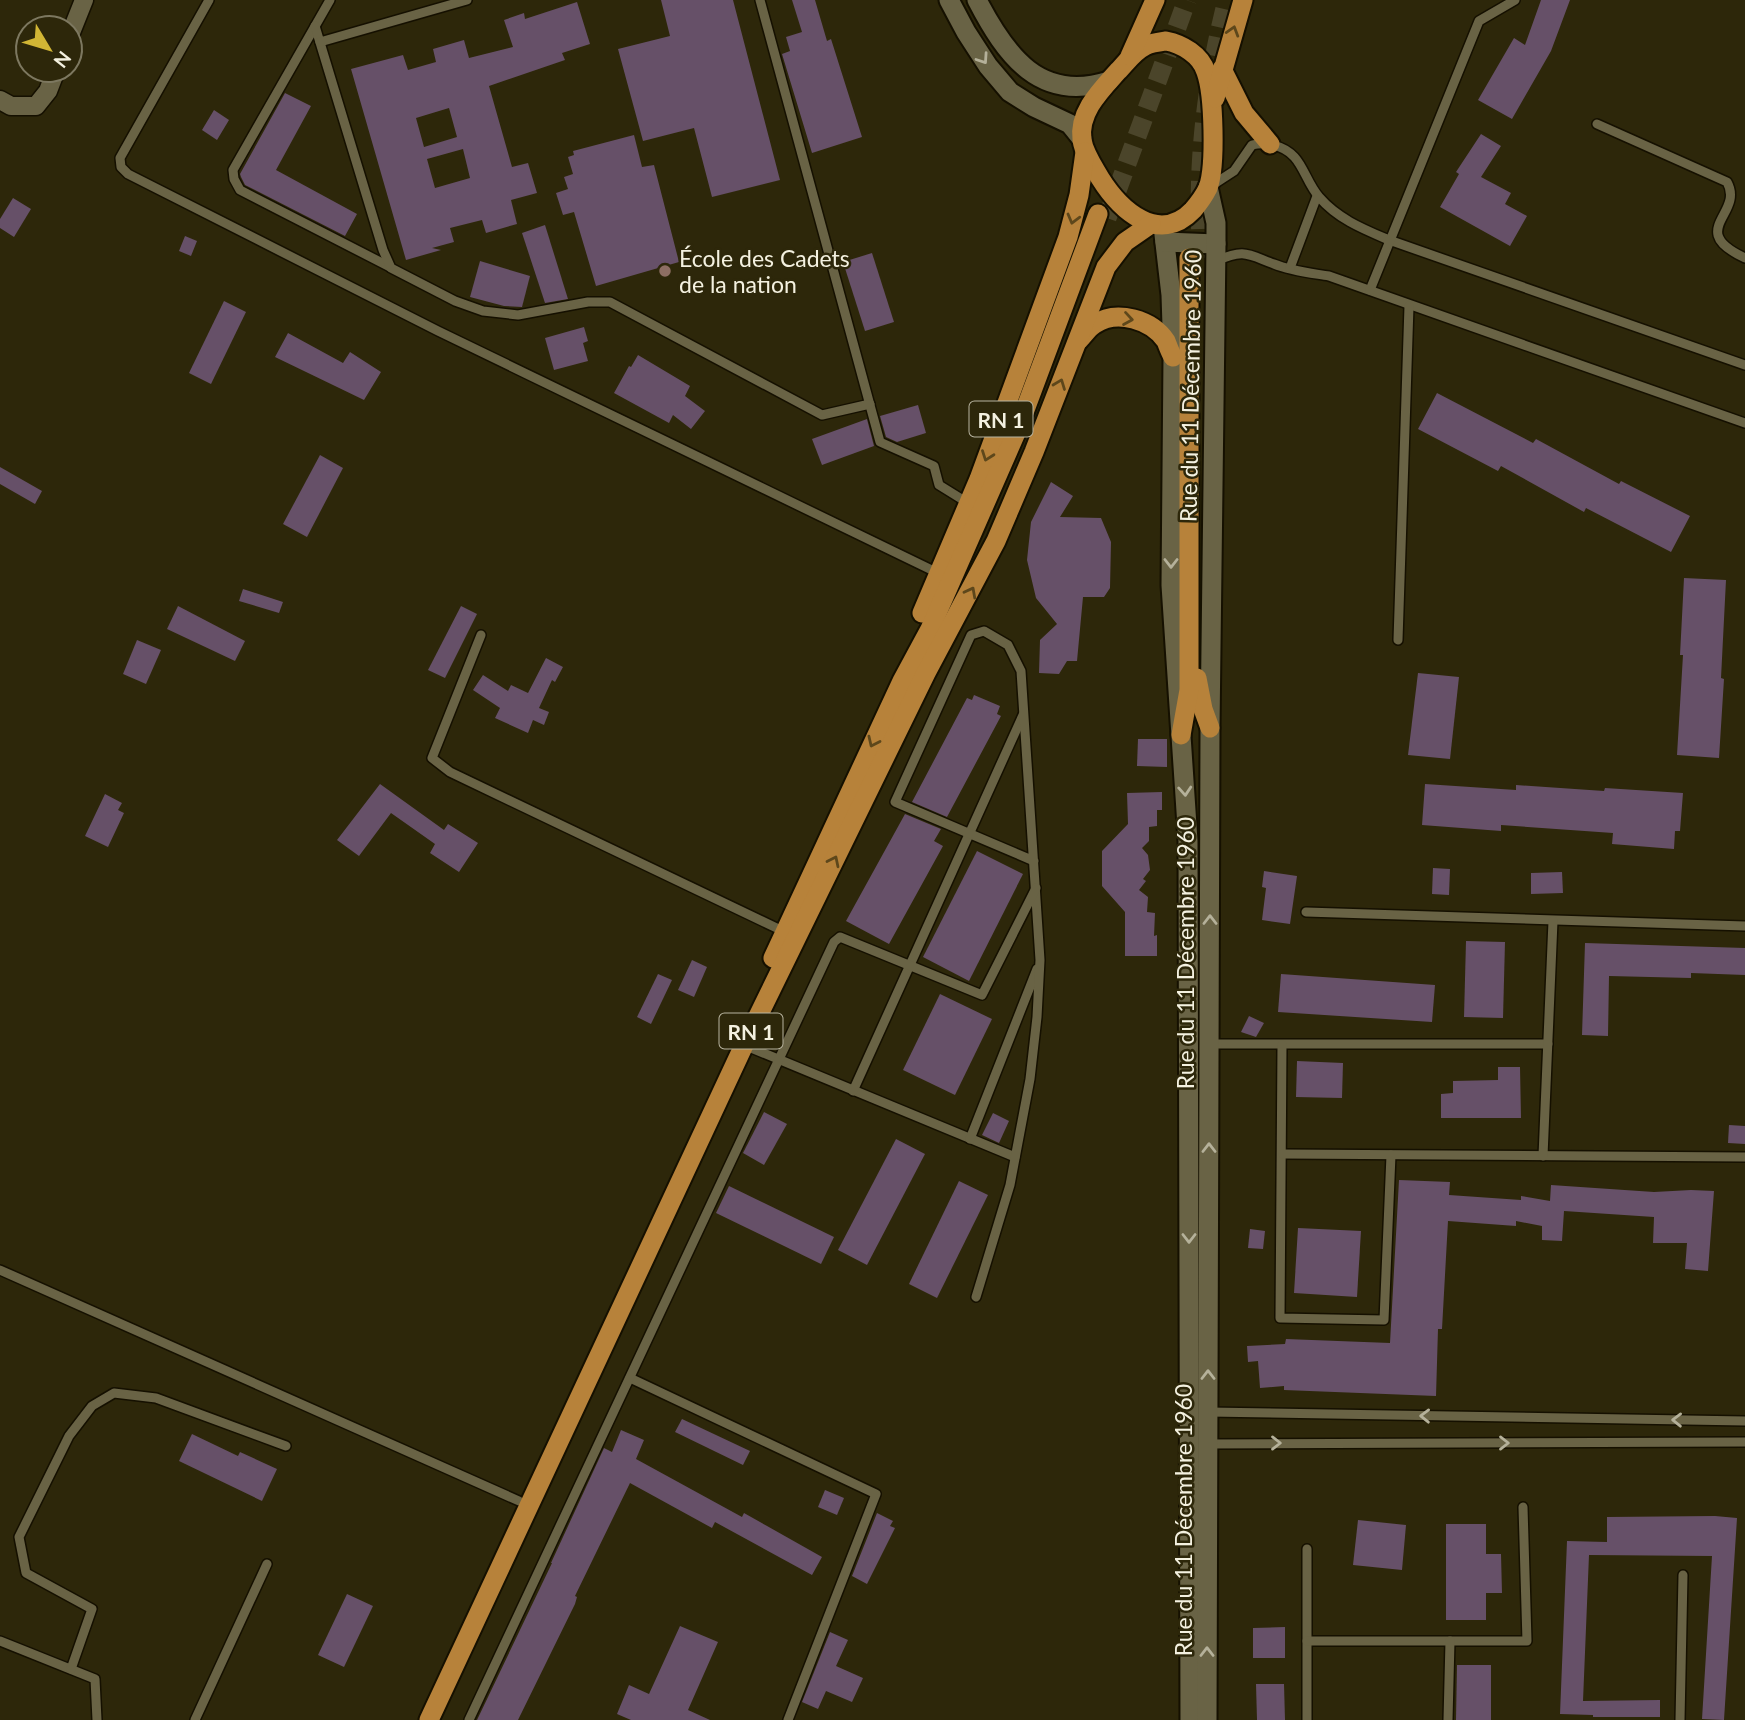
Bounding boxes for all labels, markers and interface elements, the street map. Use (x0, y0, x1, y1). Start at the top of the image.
north arrow (14, 14, 84, 84)
one-way arrow (1224, 25, 1239, 37)
text: N (49, 47, 76, 73)
one-way arrow (975, 51, 987, 64)
one-way arrow (1067, 213, 1082, 225)
place label: École des Cadets de la nation (679, 244, 850, 298)
street label: Rue du 11 Décembre 1960 (1174, 250, 1206, 522)
marker: École des Cadets de la nation (657, 263, 673, 279)
one-way arrow (1122, 311, 1134, 326)
one-way arrow (1052, 378, 1066, 390)
road number: RN 1 (970, 402, 1032, 436)
one-way arrow (981, 449, 995, 461)
one-way arrow (1163, 559, 1179, 569)
one-way arrow (962, 587, 976, 600)
one-way arrow (867, 735, 881, 748)
one-way arrow (1177, 785, 1192, 796)
street label: Rue du 11 Décembre 1960 (1171, 817, 1199, 1089)
one-way arrow (826, 856, 840, 868)
one-way arrow (1202, 915, 1218, 925)
road number: RN 1 (720, 1014, 782, 1048)
one-way arrow (1202, 1142, 1217, 1153)
one-way arrow (1181, 1234, 1197, 1244)
one-way arrow (1200, 1370, 1216, 1380)
street label: Rue du 11 Décembre 1960 (1169, 1384, 1197, 1656)
one-way arrow (1419, 1409, 1430, 1424)
one-way arrow (1671, 1412, 1682, 1428)
one-way arrow (1271, 1435, 1282, 1451)
one-way arrow (1499, 1435, 1509, 1451)
one-way arrow (1199, 1646, 1215, 1657)

